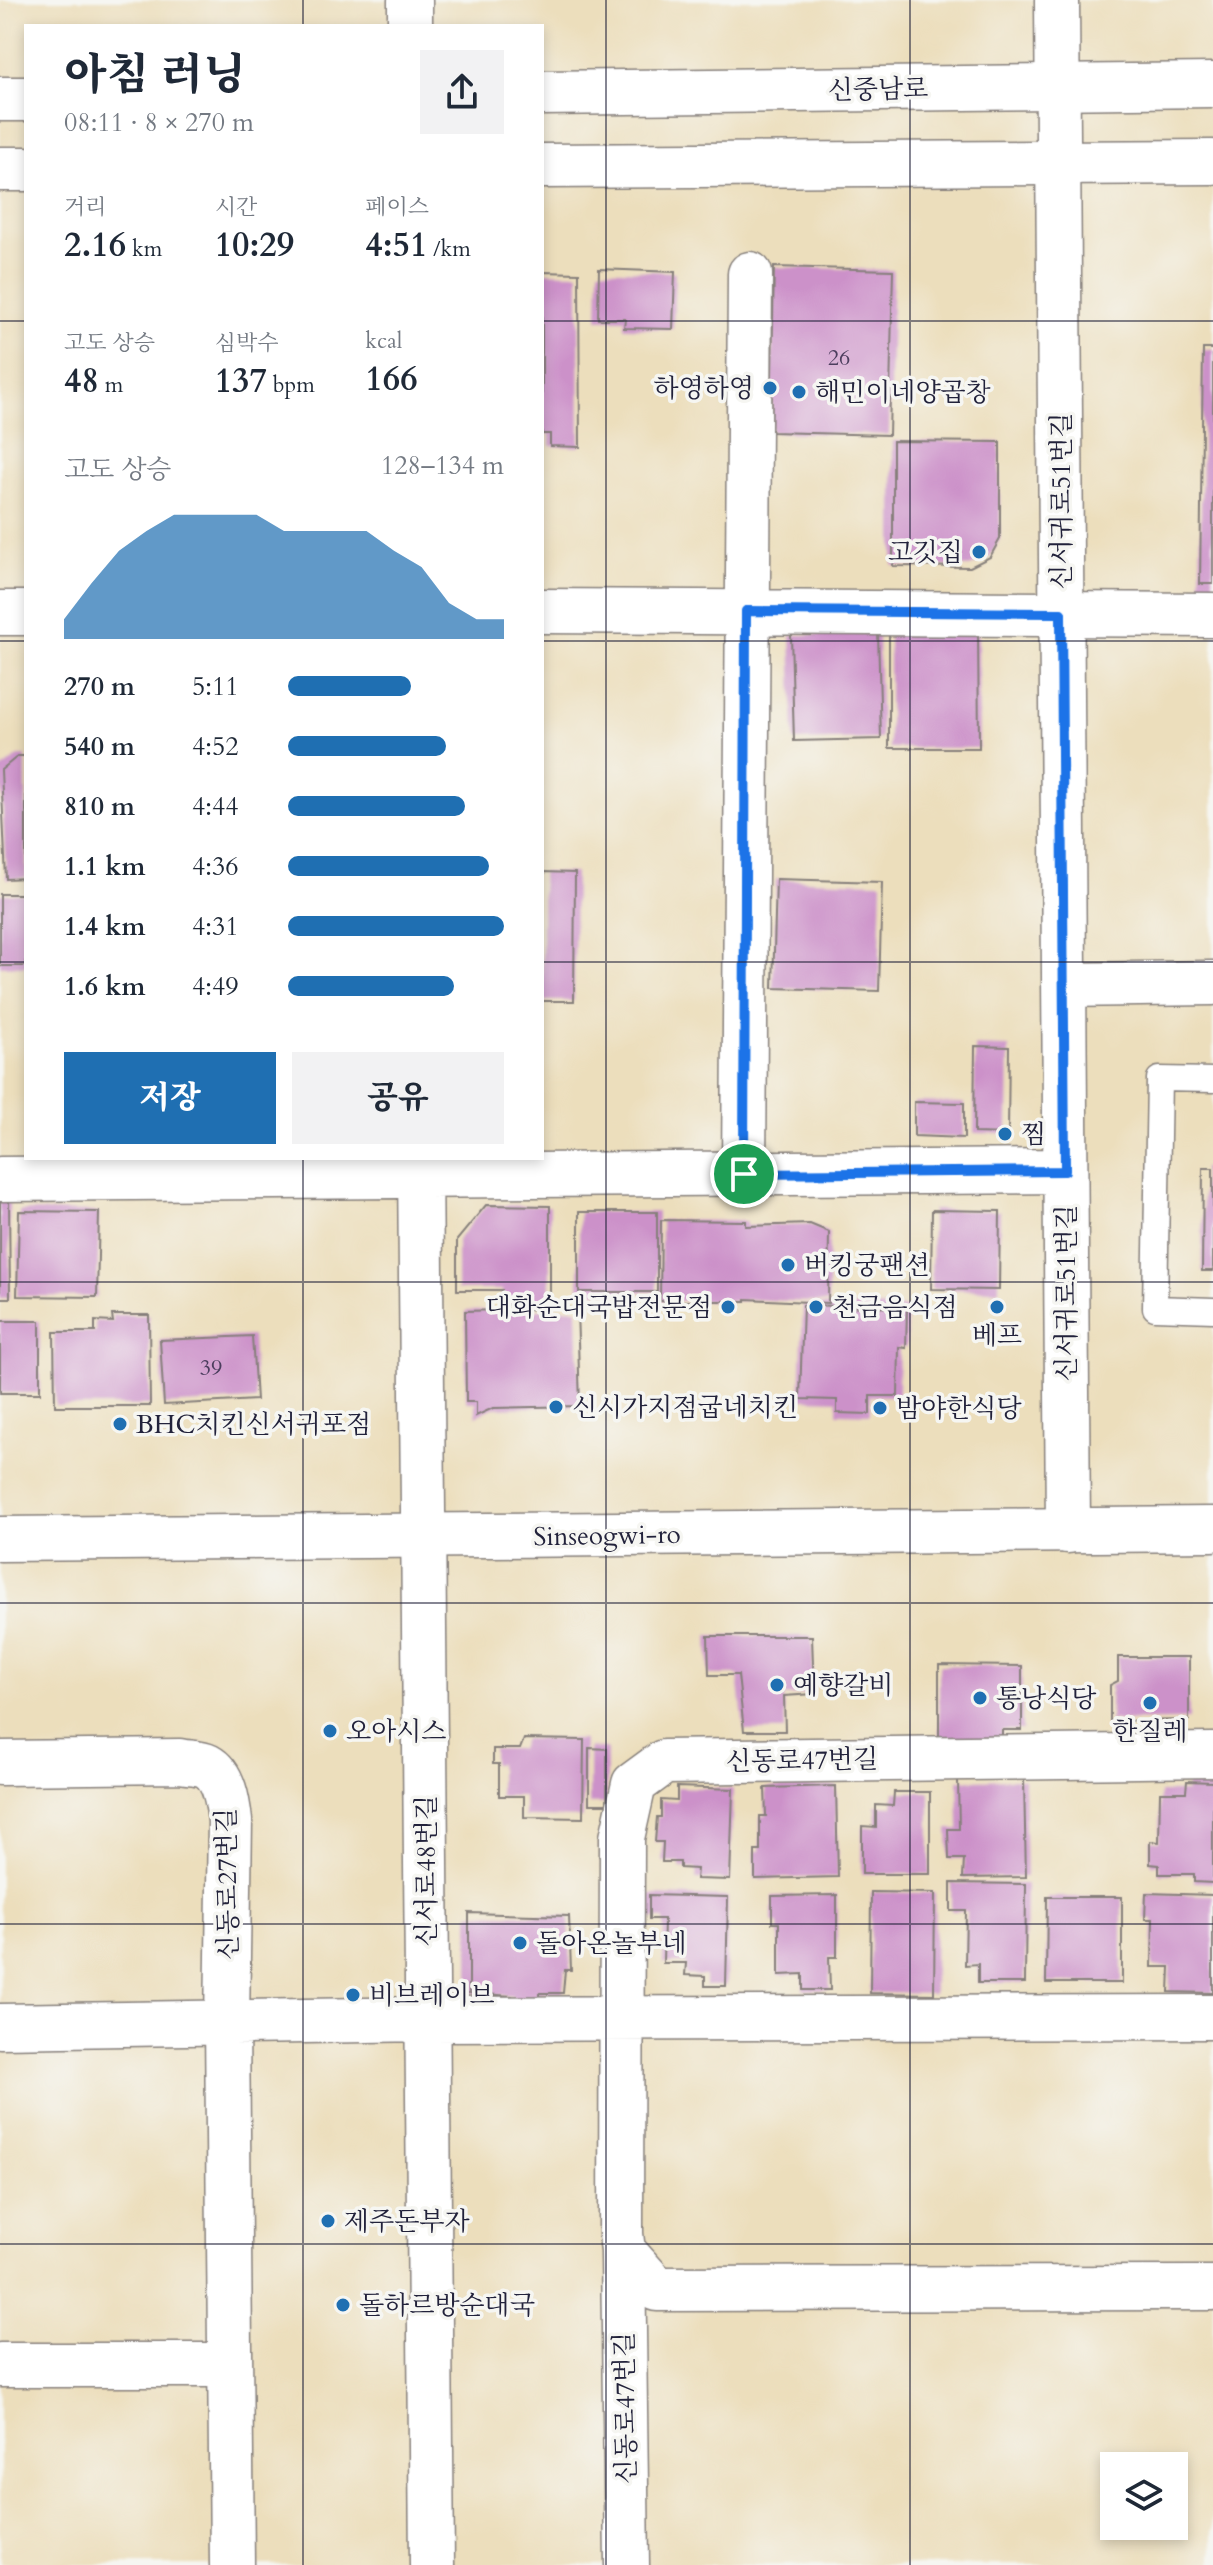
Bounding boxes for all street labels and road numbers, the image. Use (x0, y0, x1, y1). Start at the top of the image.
street label: 신중남로 (827, 71, 929, 108)
street label: 신서귀로51번길 (1044, 412, 1079, 590)
street label: 신서귀로51번길 (1049, 1204, 1084, 1382)
street label: Sinseogwi-ro (533, 1517, 681, 1554)
street label: 신동로47번길 (726, 1742, 878, 1779)
street label: 신서로48번길 (409, 1795, 444, 1947)
street label: 신동로27번길 (209, 1808, 246, 1960)
street label: 신동로47번길 (607, 2332, 644, 2484)

